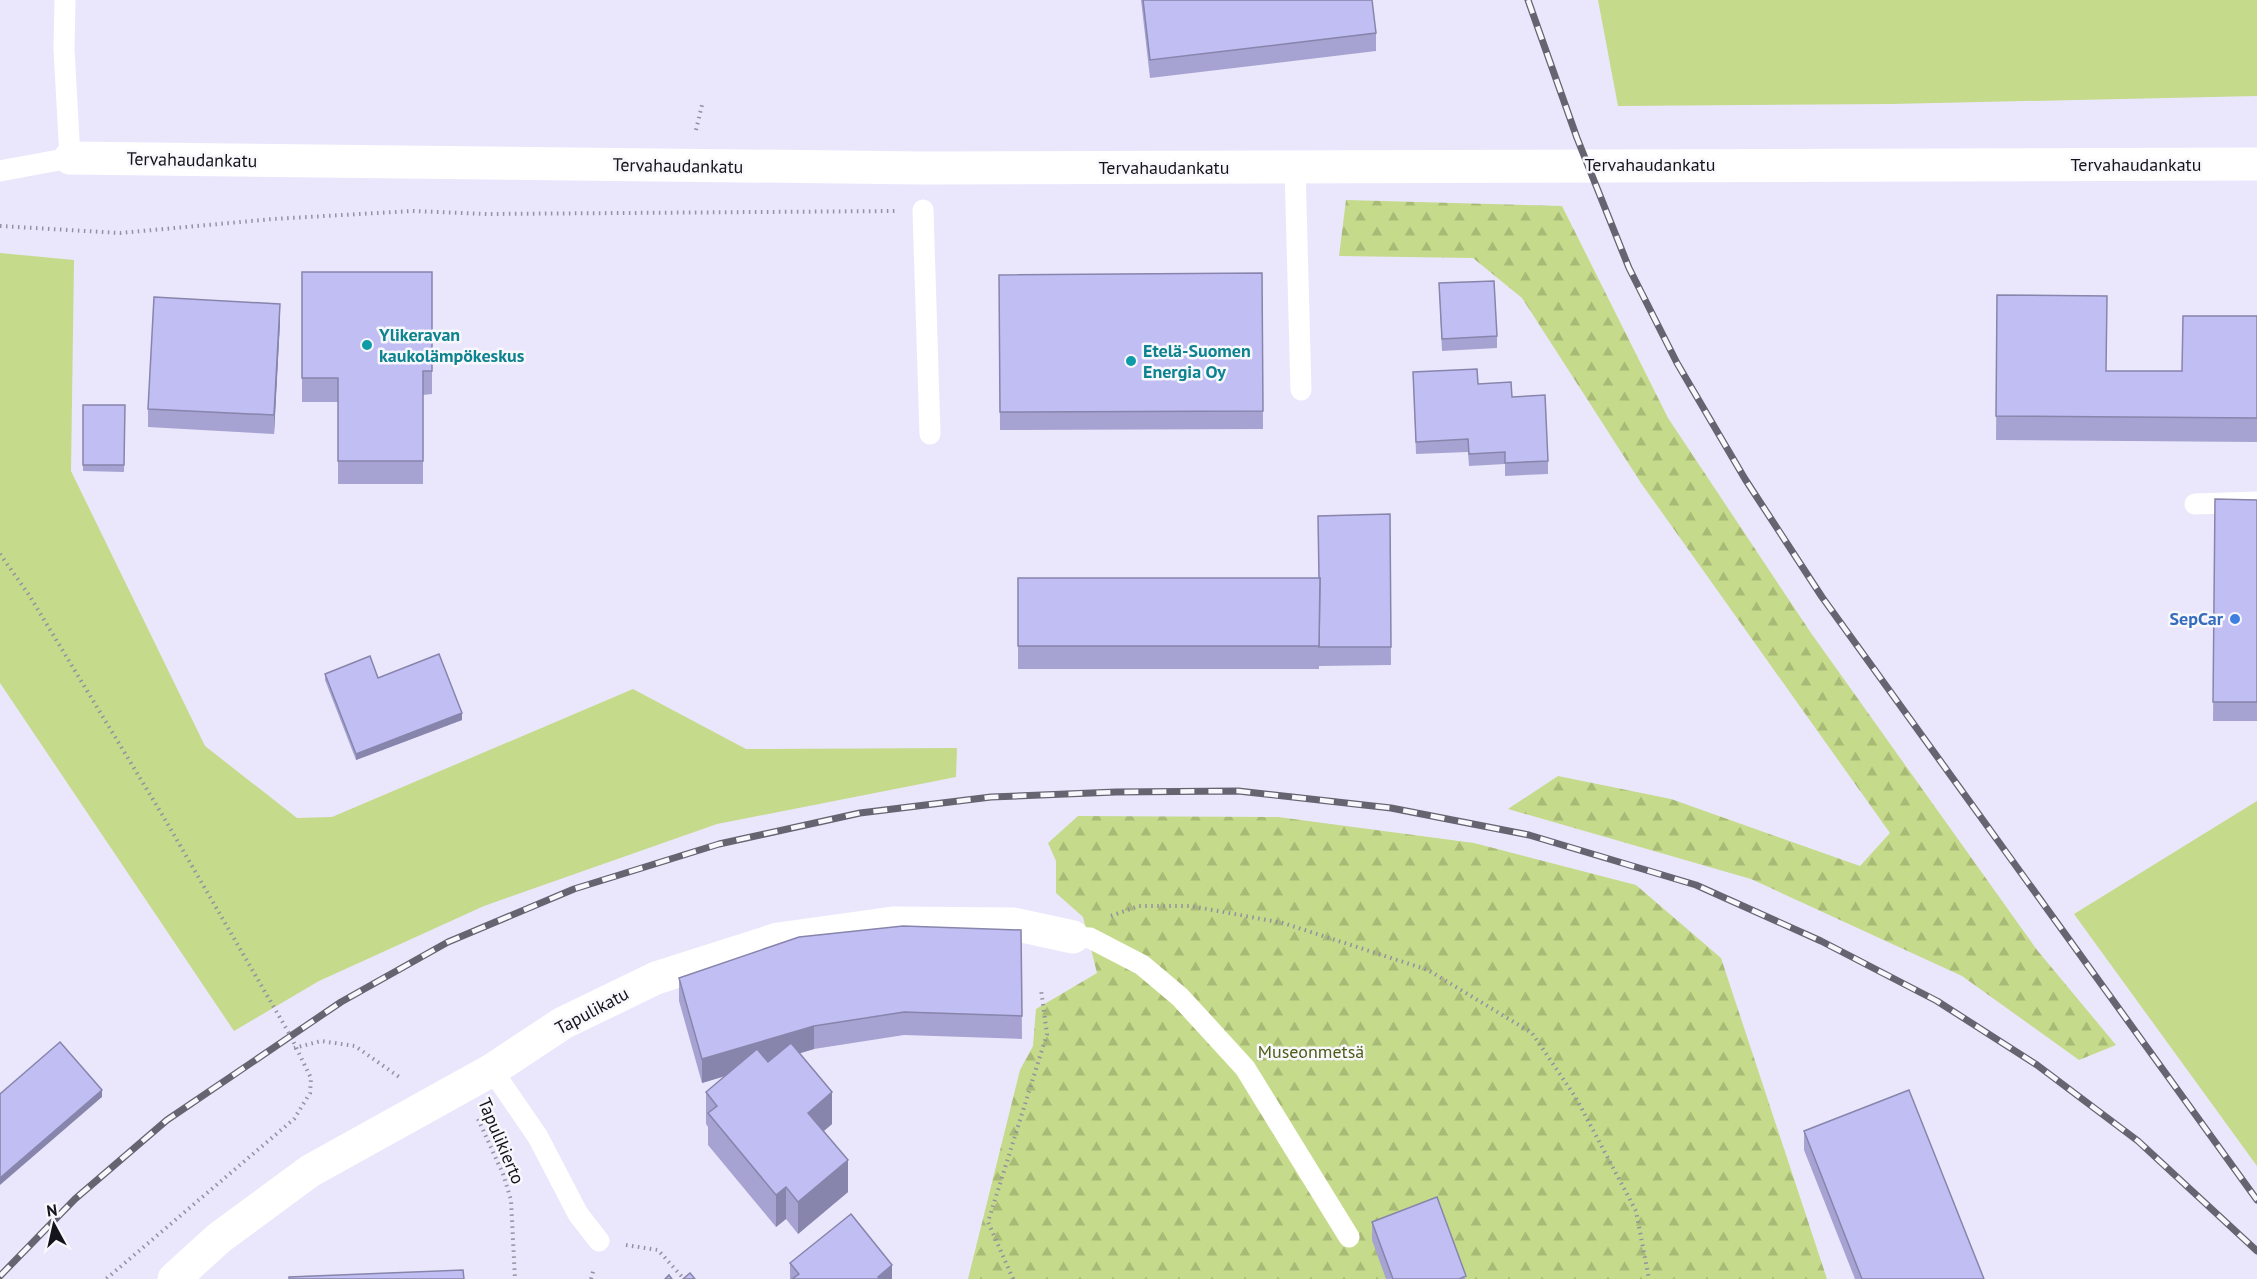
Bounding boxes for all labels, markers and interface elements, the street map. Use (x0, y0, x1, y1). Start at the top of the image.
street label: Tervahaudankatu (126, 147, 258, 172)
street label: Tervahaudankatu (612, 153, 744, 178)
street label: Tervahaudankatu (1585, 153, 1715, 176)
street label: Tervahaudankatu (2071, 153, 2201, 176)
street label: Tervahaudankatu (1099, 156, 1229, 179)
place label: Ylikeravan kaukolämpökeskus (378, 323, 525, 367)
marker: Ylikeravan kaukolämpökeskus (360, 338, 374, 352)
place label: Etelä-Suomen Energia Oy (1143, 339, 1251, 383)
marker: Etelä-Suomen Energia Oy (1124, 354, 1138, 368)
place label: SepCar (2169, 607, 2224, 630)
marker: SepCar (2228, 612, 2242, 626)
street label: Tapulikatu (551, 982, 632, 1039)
park label: Museonmetsä (1258, 1040, 1364, 1063)
street label: Tapulikierto (473, 1094, 530, 1187)
north arrow (24, 1195, 84, 1255)
text: N (45, 1200, 59, 1221)

